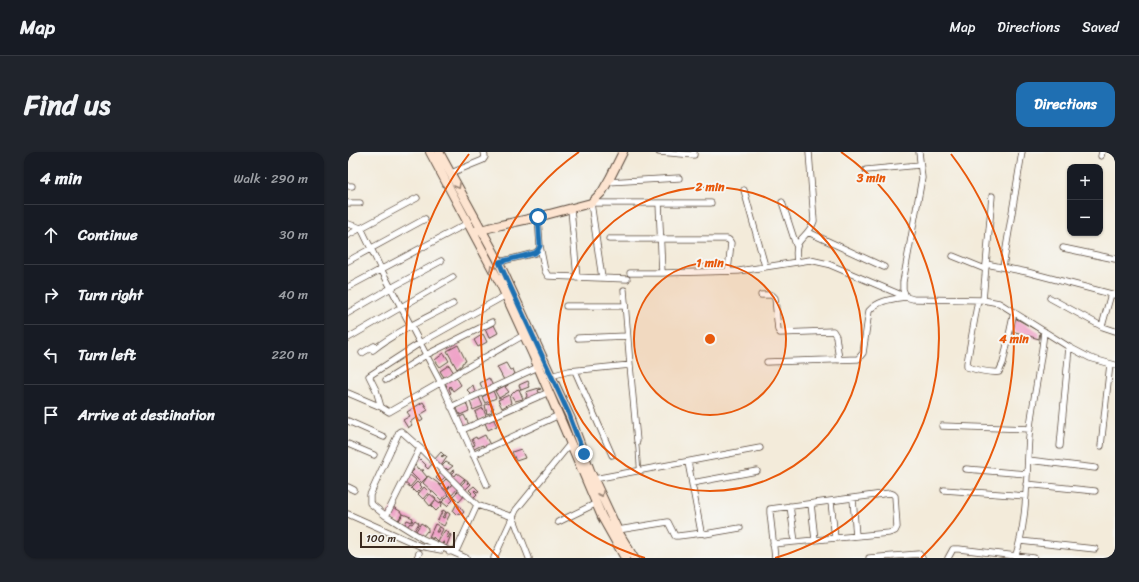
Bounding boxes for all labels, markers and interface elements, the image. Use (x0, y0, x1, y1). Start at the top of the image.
text: Map (20, 11, 55, 44)
text: Map (949, 15, 975, 40)
text: Directions (997, 15, 1060, 40)
text: Saved (1082, 15, 1119, 40)
text: Find us (24, 80, 111, 129)
button: Directions (1016, 82, 1115, 127)
text: 4 min (40, 163, 82, 193)
map controls (1067, 164, 1103, 236)
button: + (1067, 164, 1103, 200)
text: Walk · 290 m (234, 167, 308, 190)
text: 3 min (856, 167, 886, 189)
text: 2 min (694, 176, 725, 198)
one-way arrow (453, 182, 460, 189)
button: − (1067, 200, 1103, 236)
route start (529, 208, 547, 226)
text: Continue (78, 222, 138, 248)
text: 30 m (279, 223, 308, 246)
icon: ahead (40, 224, 62, 246)
text: 1 min (696, 252, 724, 274)
one-way arrow (490, 265, 497, 273)
text: Turn right (78, 282, 143, 308)
text: 40 m (278, 283, 308, 306)
icon: right (40, 284, 62, 306)
text: 4 min (998, 328, 1029, 350)
centre of rings (703, 332, 717, 346)
text: Turn left (78, 342, 136, 368)
text: 220 m (271, 343, 308, 366)
icon: left (40, 344, 62, 366)
text: Arrive at destination (78, 402, 215, 428)
icon: arrive (40, 404, 62, 426)
route end (575, 445, 593, 463)
one-way arrow (596, 490, 604, 497)
text: 100 m (366, 529, 396, 548)
scale bar (360, 530, 455, 549)

